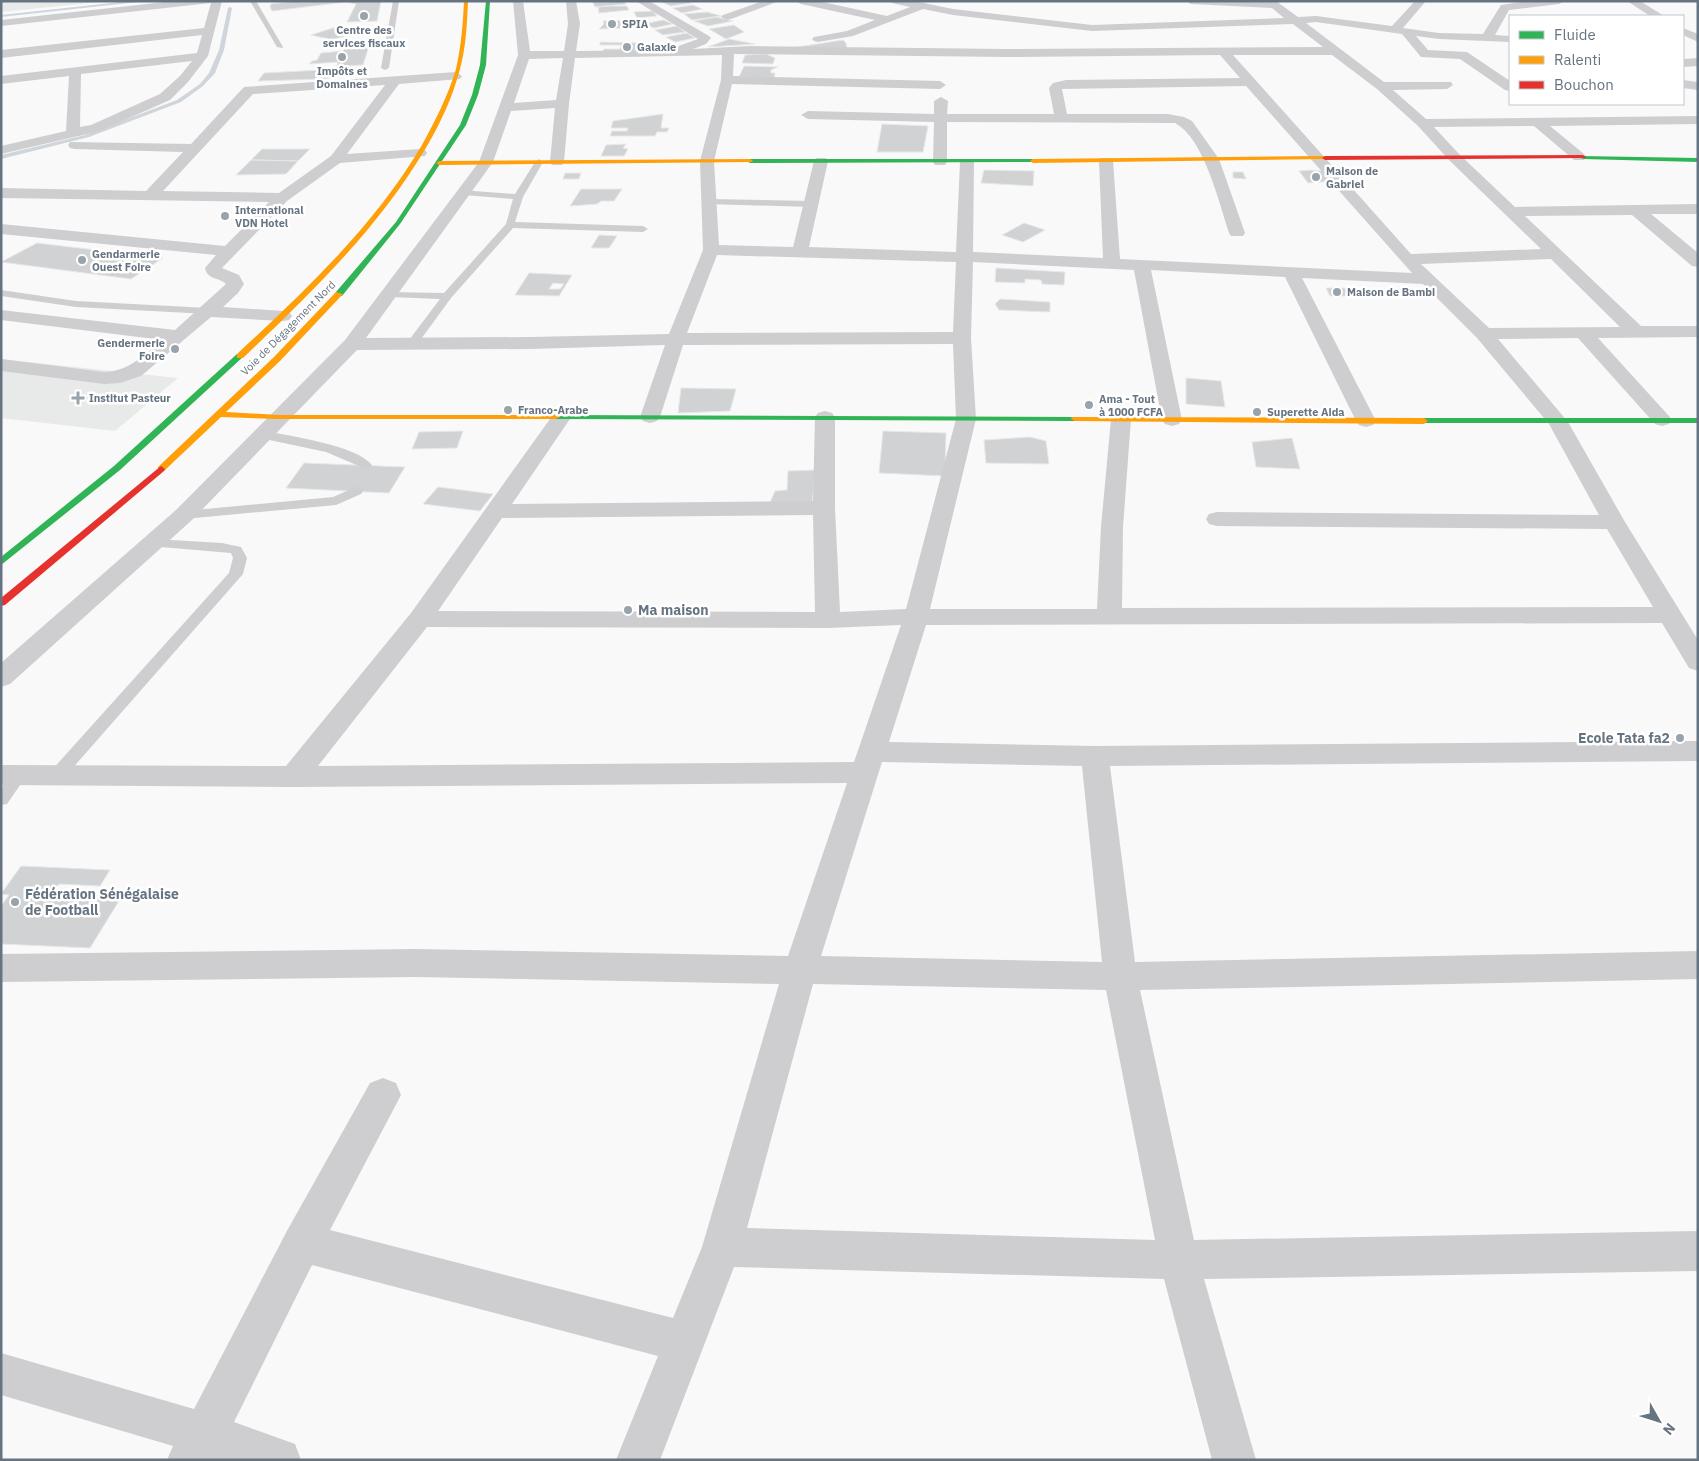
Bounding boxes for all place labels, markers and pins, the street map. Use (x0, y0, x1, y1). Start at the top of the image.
marker: Centre des services fiscaux (358, 10, 370, 22)
place label: SPIA (622, 17, 649, 31)
marker: SPIA (606, 18, 618, 30)
place label: Centre des services fiscaux (323, 23, 405, 50)
place label: Galaxie (637, 40, 676, 54)
marker: Galaxie (621, 41, 633, 53)
marker: Impôts et Domaines (336, 51, 348, 63)
place label: Impôts et Domaines (316, 64, 368, 91)
place label: Maison de Gabriel (1326, 164, 1378, 191)
marker: Maison de Gabriel (1310, 171, 1322, 183)
place label: International VDN Hotel (235, 203, 304, 230)
marker: International VDN Hotel (219, 210, 231, 222)
place label: Gendarmerie Ouest Foire (92, 247, 160, 274)
marker: Gendarmerie Ouest Foire (76, 254, 88, 266)
place label: Maison de Bambi (1347, 285, 1435, 299)
marker: Maison de Bambi (1331, 286, 1343, 298)
place label: Gendermerie Foire (97, 336, 165, 363)
marker: Gendermerie Foire (169, 343, 181, 355)
marker: Institut Pasteur (71, 391, 85, 405)
place label: Institut Pasteur (89, 391, 171, 405)
place label: Ama - Tout à 1000 FCFA (1099, 392, 1164, 419)
marker: Ama - Tout à 1000 FCFA (1083, 399, 1095, 411)
place label: Franco-Arabe (518, 403, 588, 417)
marker: Franco-Arabe (502, 404, 514, 416)
place label: Superette Aida (1267, 405, 1345, 419)
marker: Superette Aida (1251, 406, 1263, 418)
place label: Ma maison (638, 601, 709, 619)
marker: Ma maison (622, 604, 634, 616)
place label: Ecole Tata fa2 (1578, 729, 1670, 747)
marker: Ecole Tata fa2 (1674, 732, 1686, 744)
place label: Fédération Sénégalaise de Football (25, 885, 179, 919)
marker: Fédération Sénégalaise de Football (9, 896, 21, 908)

